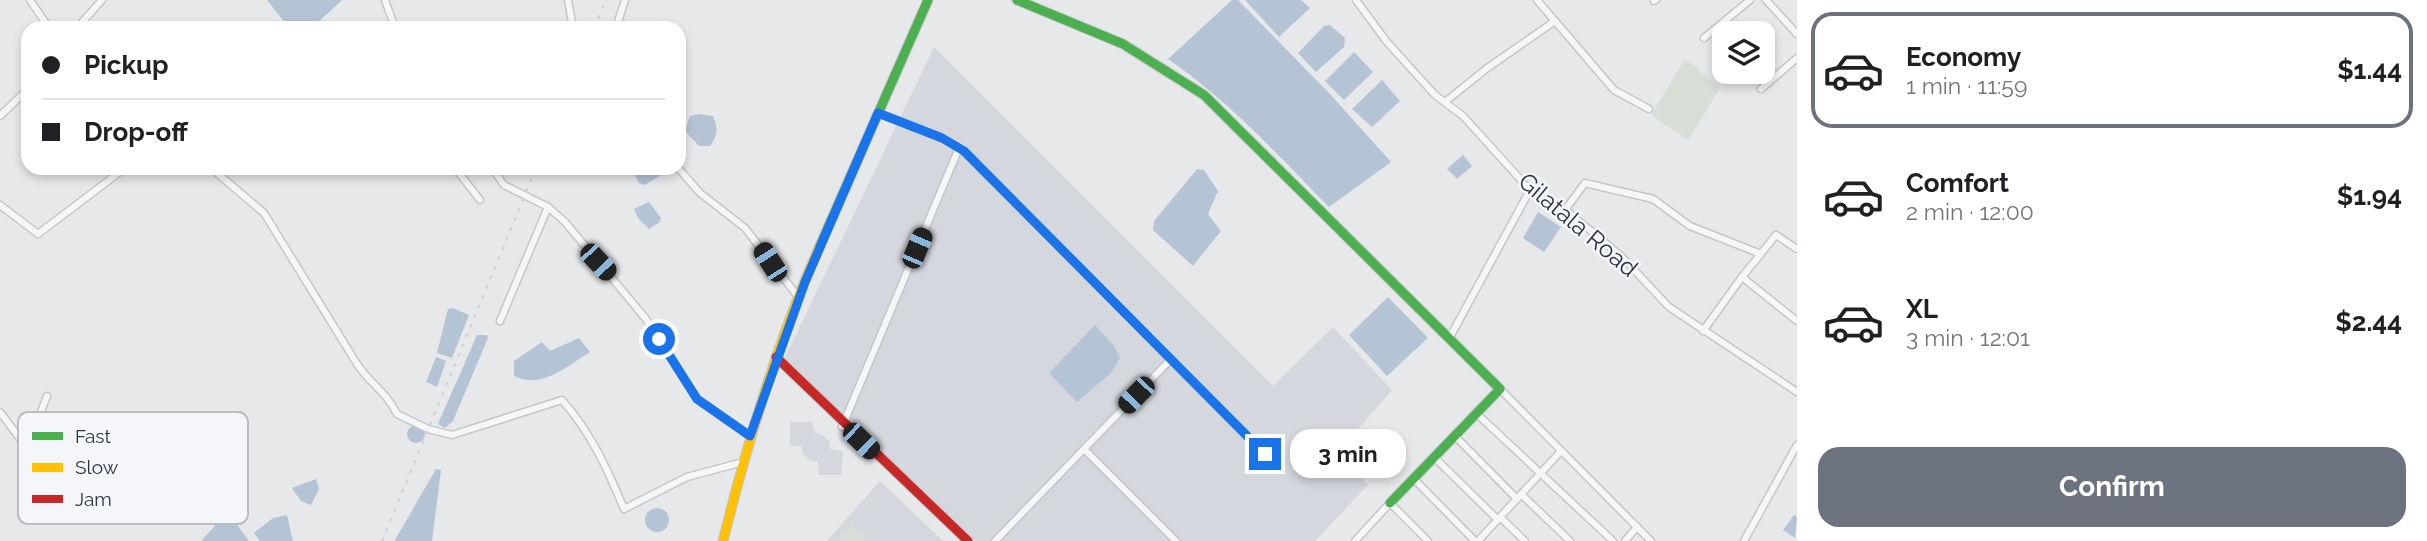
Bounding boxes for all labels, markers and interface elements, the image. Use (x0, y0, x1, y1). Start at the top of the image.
map controls (1712, 21, 1775, 84)
button: layers (1712, 21, 1775, 84)
icon: car (1822, 39, 1885, 102)
text: Economy (1906, 42, 2021, 72)
text: Pickup (84, 50, 169, 80)
text: $1.44 (2337, 55, 2402, 85)
text: 1 min · 11:59 (1906, 72, 2027, 99)
text: Drop-off (84, 117, 188, 147)
icon: car (1822, 165, 1885, 228)
street label: Gilatala Road (1513, 166, 1644, 283)
text: Comfort (1906, 168, 2009, 198)
text: $1.94 (2337, 181, 2402, 211)
text: 2 min · 12:00 (1906, 198, 2034, 225)
car (900, 225, 935, 271)
car (576, 239, 621, 285)
car (750, 239, 791, 285)
icon: car (1822, 291, 1885, 354)
text: XL (1906, 294, 1938, 324)
text: $2.44 (2335, 307, 2402, 337)
route start (643, 323, 675, 355)
text: 3 min · 12:01 (1906, 324, 2030, 351)
car (1114, 373, 1159, 417)
legend (18, 412, 248, 524)
car (839, 419, 884, 463)
text: Fast (75, 425, 111, 447)
callout: 3 min (1290, 430, 1405, 478)
route end (1249, 438, 1281, 470)
text: 3 min (1318, 440, 1378, 467)
button: Confirm (1818, 447, 2406, 527)
text: Slow (75, 456, 119, 478)
text: Jam (75, 488, 112, 510)

